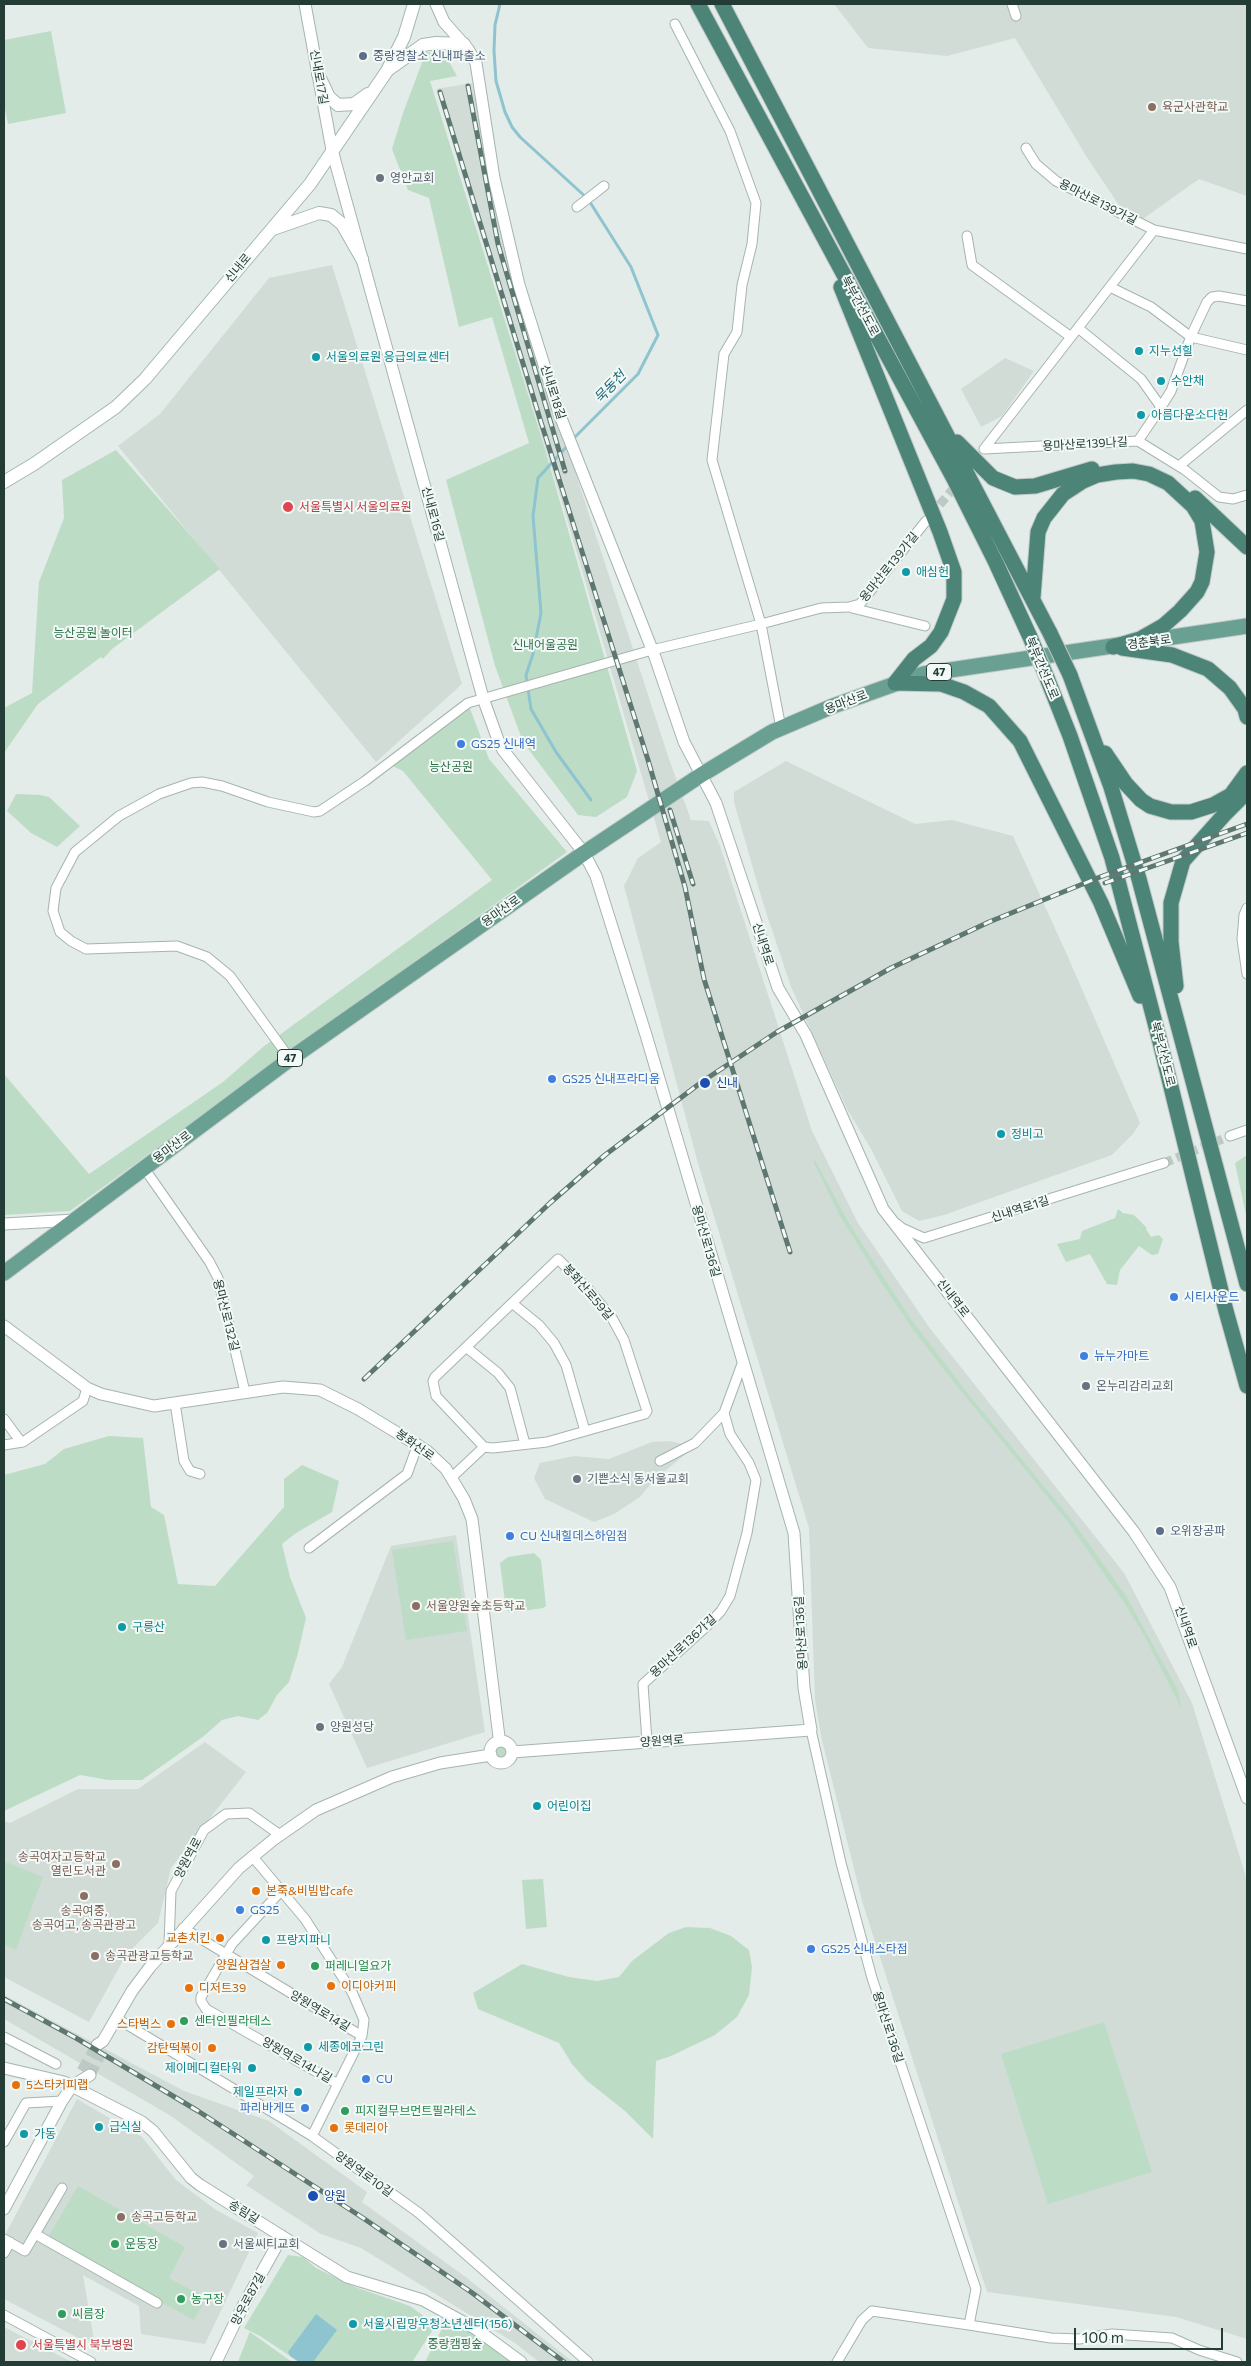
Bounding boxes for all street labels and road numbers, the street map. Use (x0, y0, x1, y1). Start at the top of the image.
street label: 신내로17길 (307, 48, 331, 106)
street label: 용마산로139가길 (1057, 176, 1139, 228)
street label: 신내로 (222, 251, 254, 285)
street label: 북부간선도로 (838, 273, 882, 339)
street label: 신내로18길 (537, 363, 569, 421)
street label: 용마산로139나길 (1042, 435, 1128, 453)
street label: 신내로16길 (419, 485, 447, 543)
street label: 용마산로139가길 (857, 529, 921, 605)
street label: 경춘북로 (1126, 632, 1172, 652)
street label: 북부간선도로 (1022, 635, 1062, 701)
road number: 47 (926, 664, 952, 680)
street label: 용마산로 (823, 687, 869, 717)
street label: 용마산로 (479, 892, 523, 930)
street label: 신내역로 (749, 921, 777, 967)
street label: 북부간선도로 (1148, 1020, 1178, 1088)
road number: 47 (278, 1050, 302, 1066)
street label: 용마산로 (150, 1128, 194, 1166)
street label: 신내역로1길 (989, 1193, 1051, 1225)
street label: 용마산로136길 (689, 1203, 723, 1279)
street label: 봉화산로59길 (560, 1261, 616, 1323)
street label: 신내역로 (934, 1276, 972, 1320)
street label: 용마산로132길 (210, 1277, 242, 1353)
street label: 봉화산로 (393, 1426, 437, 1464)
street label: 용마산로136길 (792, 1595, 810, 1671)
street label: 신내역로 (1172, 1604, 1200, 1650)
street label: 용마산로136가길 (647, 1612, 719, 1680)
street label: 양원역로 (639, 1732, 685, 1750)
street label: 양원역로 (171, 1835, 205, 1881)
street label: 양원역로14길 (287, 1987, 353, 2035)
street label: 용마산로136길 (870, 1989, 906, 2065)
street label: 양원역로14나길 (259, 2034, 335, 2086)
street label: 양원역로10길 (332, 2148, 396, 2200)
street label: 송림길 (226, 2197, 262, 2227)
street label: 망우로87길 (228, 2270, 268, 2328)

